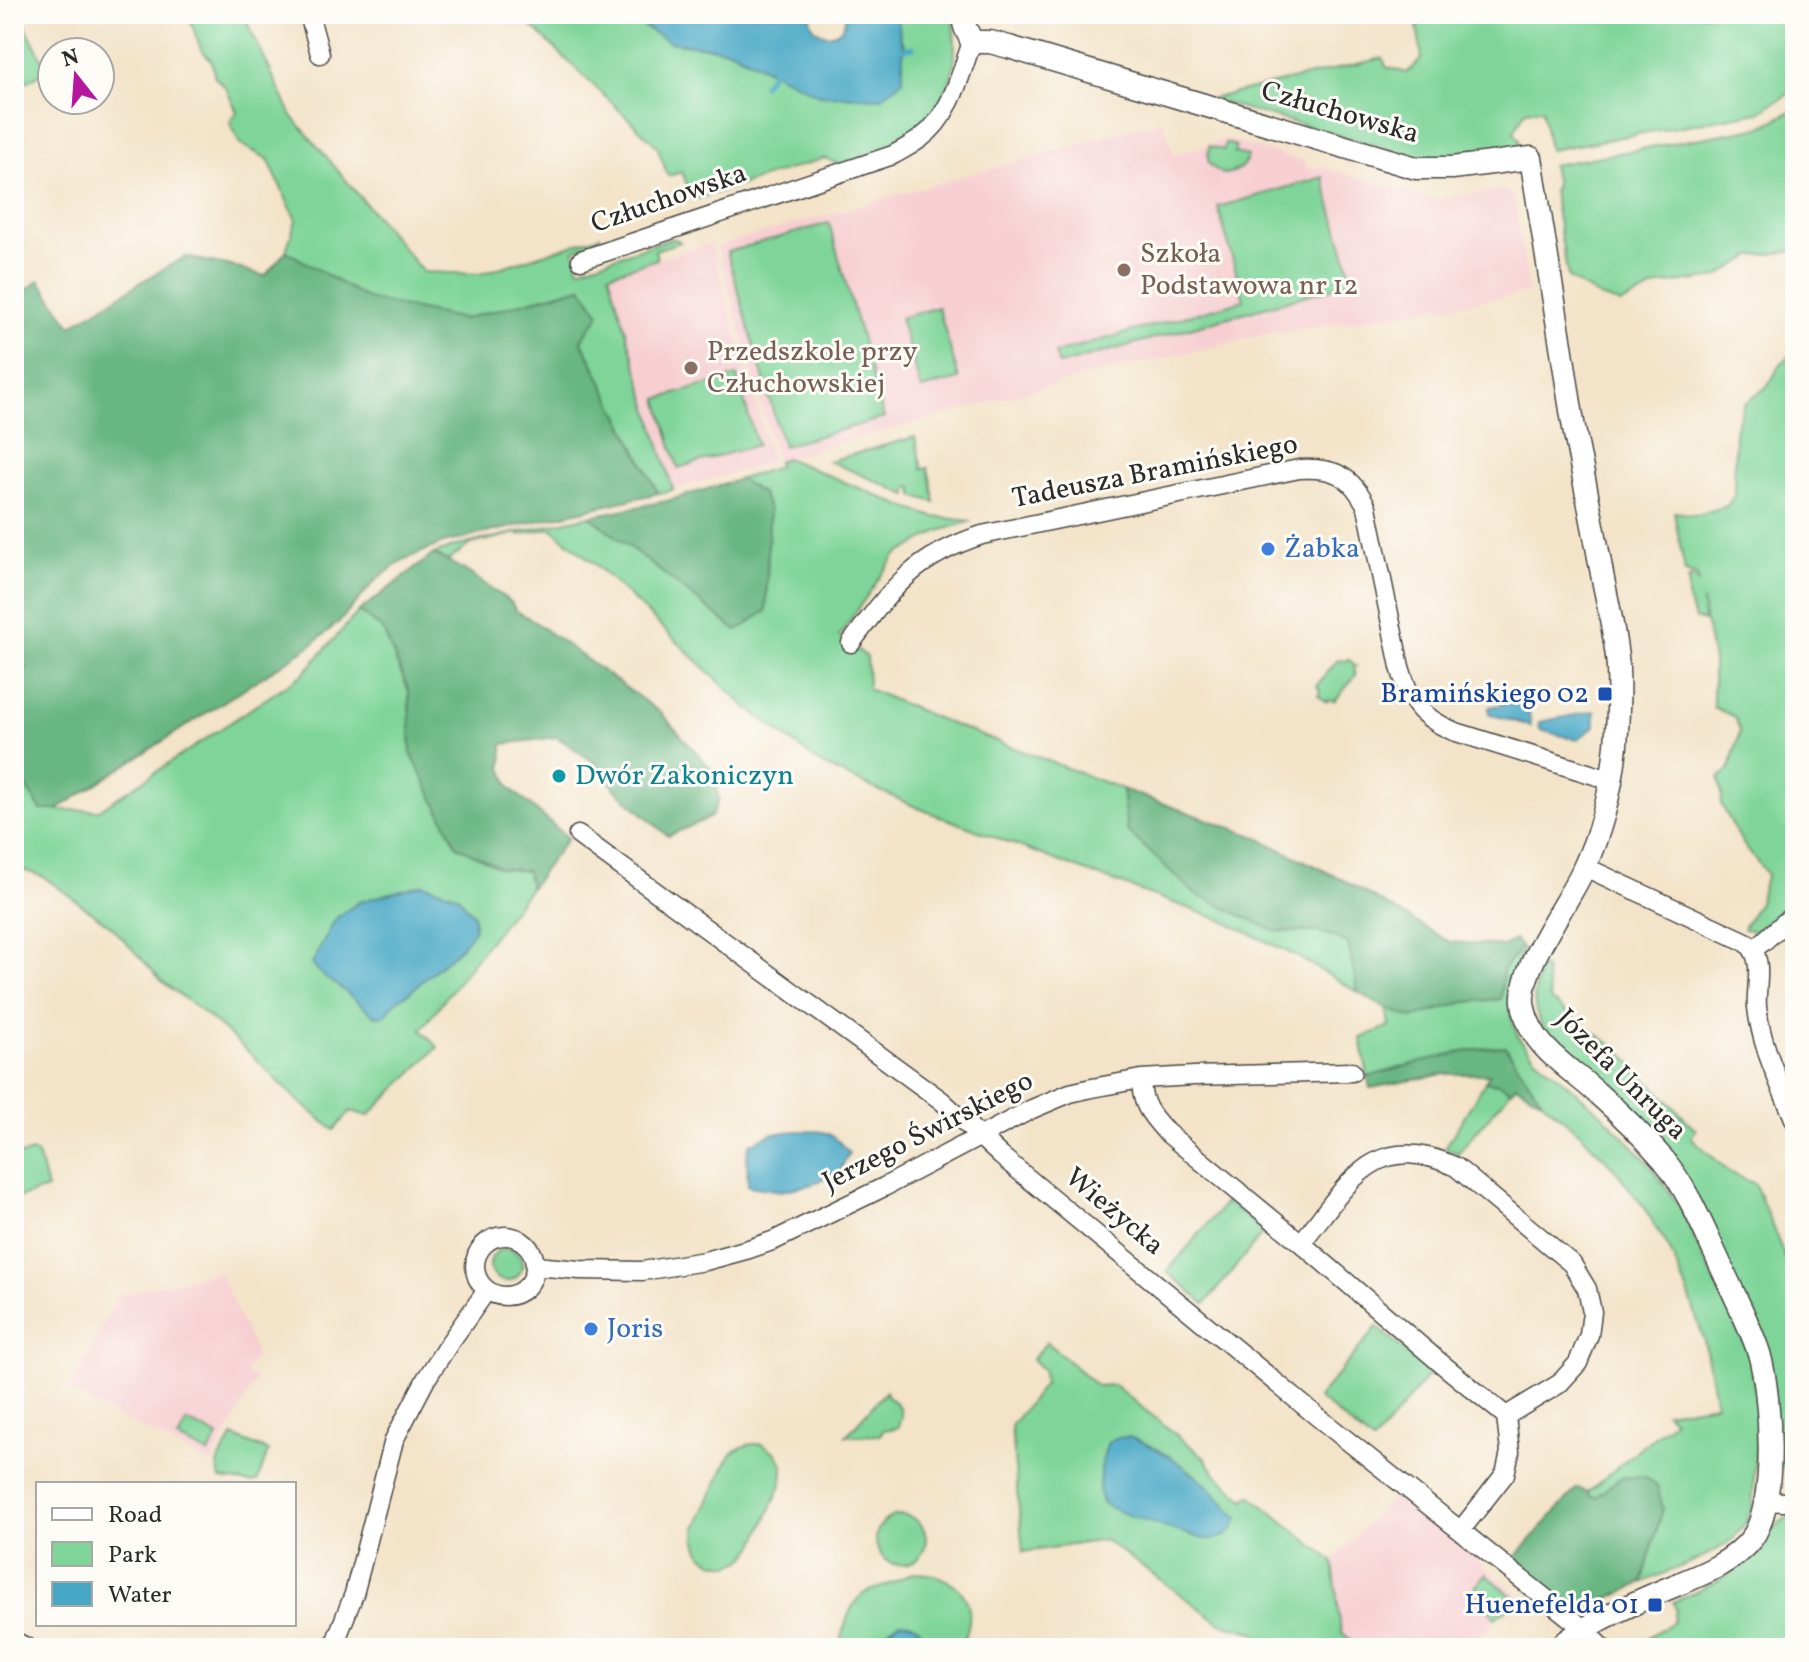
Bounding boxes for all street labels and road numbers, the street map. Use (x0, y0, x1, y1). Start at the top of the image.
street label: Człuchowska (1257, 72, 1423, 154)
street label: Człuchowska (586, 154, 752, 244)
street label: Tadeusza Bramińskiego (1009, 425, 1301, 519)
street label: Józefa Unruga (1546, 1000, 1696, 1150)
street label: Jerzego Świrskiego (816, 1062, 1040, 1202)
street label: Wieżycka (1056, 1159, 1172, 1265)

